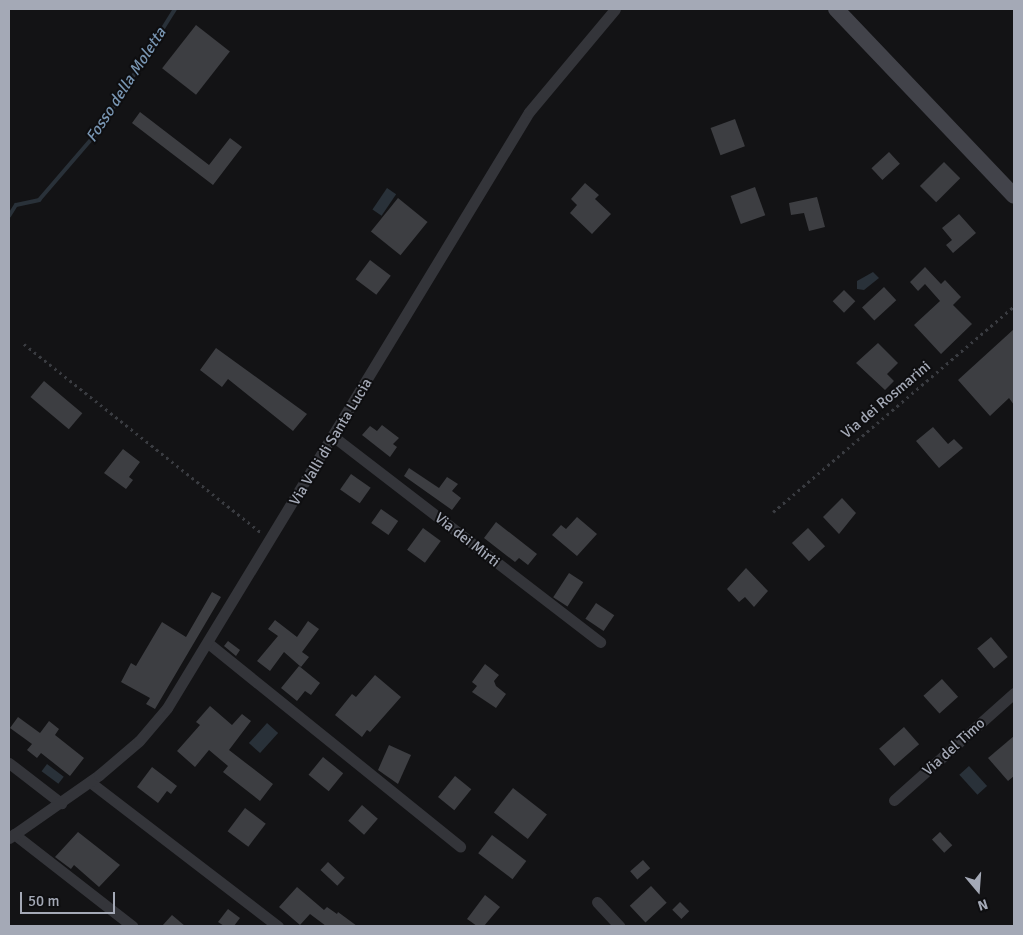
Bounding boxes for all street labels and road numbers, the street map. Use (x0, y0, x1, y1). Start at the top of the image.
street label: Via dei Rosmarini (838, 357, 934, 443)
street label: Via Valli di Santa Lucia (286, 375, 376, 509)
street label: Via dei Mirti (431, 509, 503, 571)
street label: Via del Timo (919, 714, 989, 780)

